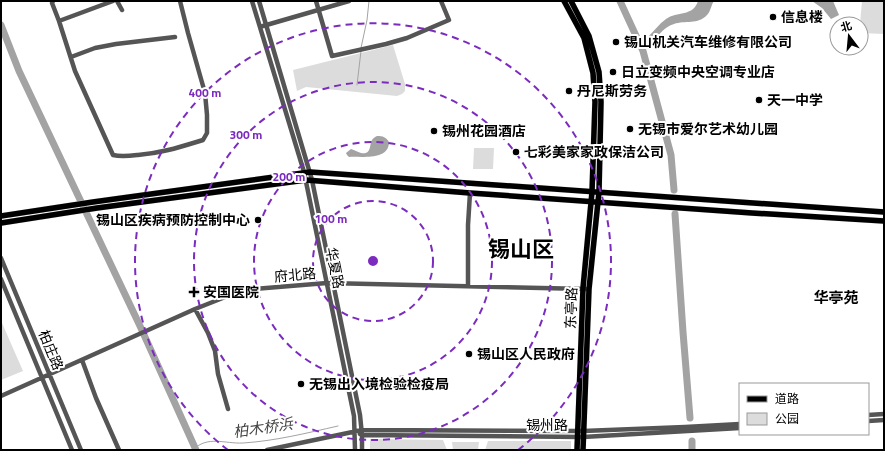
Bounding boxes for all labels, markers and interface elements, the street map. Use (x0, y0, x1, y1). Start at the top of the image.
place label: 信息楼 (781, 6, 823, 27)
marker: 信息楼 (768, 12, 778, 22)
north arrow (829, 16, 869, 56)
text: 北 (839, 17, 854, 36)
place label: 锡山机关汽车维修有限公司 (624, 31, 792, 52)
marker: 锡山机关汽车维修有限公司 (611, 37, 621, 47)
place label: 日立变频中央空调专业店 (621, 61, 775, 82)
marker: 日立变频中央空调专业店 (608, 67, 618, 77)
place label: 丹尼斯劳务 (577, 80, 647, 101)
text: 400 m (189, 83, 221, 102)
marker: 丹尼斯劳务 (564, 86, 574, 96)
place label: 天一中学 (767, 89, 823, 110)
marker: 天一中学 (754, 95, 764, 105)
place label: 无锡市爱尔艺术幼儿园 (638, 118, 778, 139)
place label: 锡州花园酒店 (442, 120, 526, 141)
marker: 无锡市爱尔艺术幼儿园 (625, 124, 635, 134)
text: 300 m (230, 125, 262, 144)
marker: 锡州花园酒店 (429, 126, 439, 136)
place label: 七彩美家家政保洁公司 (524, 141, 664, 162)
marker: 七彩美家家政保洁公司 (511, 147, 521, 157)
text: 200 m (273, 167, 305, 186)
place label: 锡山区疾病预防控制中心 (96, 209, 250, 230)
text: 100 m (315, 209, 347, 228)
marker: 锡山区疾病预防控制中心 (253, 215, 263, 225)
district label: 锡山区 (488, 232, 554, 266)
street label: 华夏路 (321, 245, 350, 291)
centre of rings (366, 254, 380, 268)
street label: 府北路 (273, 262, 317, 287)
place label: 安国医院 (203, 281, 259, 302)
marker: 安国医院 (188, 286, 200, 298)
district label: 华亭苑 (813, 286, 859, 309)
street label: 东亭路 (559, 287, 582, 329)
street label: 柏庄路 (34, 326, 69, 373)
place label: 锡山区人民政府 (477, 343, 575, 364)
marker: 锡山区人民政府 (464, 349, 474, 359)
place label: 无锡出入境检验检疫局 (309, 373, 449, 394)
marker: 无锡出入境检验检疫局 (296, 379, 306, 389)
legend (739, 383, 869, 435)
text: 道路 (775, 389, 799, 408)
text: 公园 (775, 409, 799, 428)
water label: 柏木桥浜 (232, 412, 296, 443)
street label: 锡州路 (526, 414, 568, 435)

